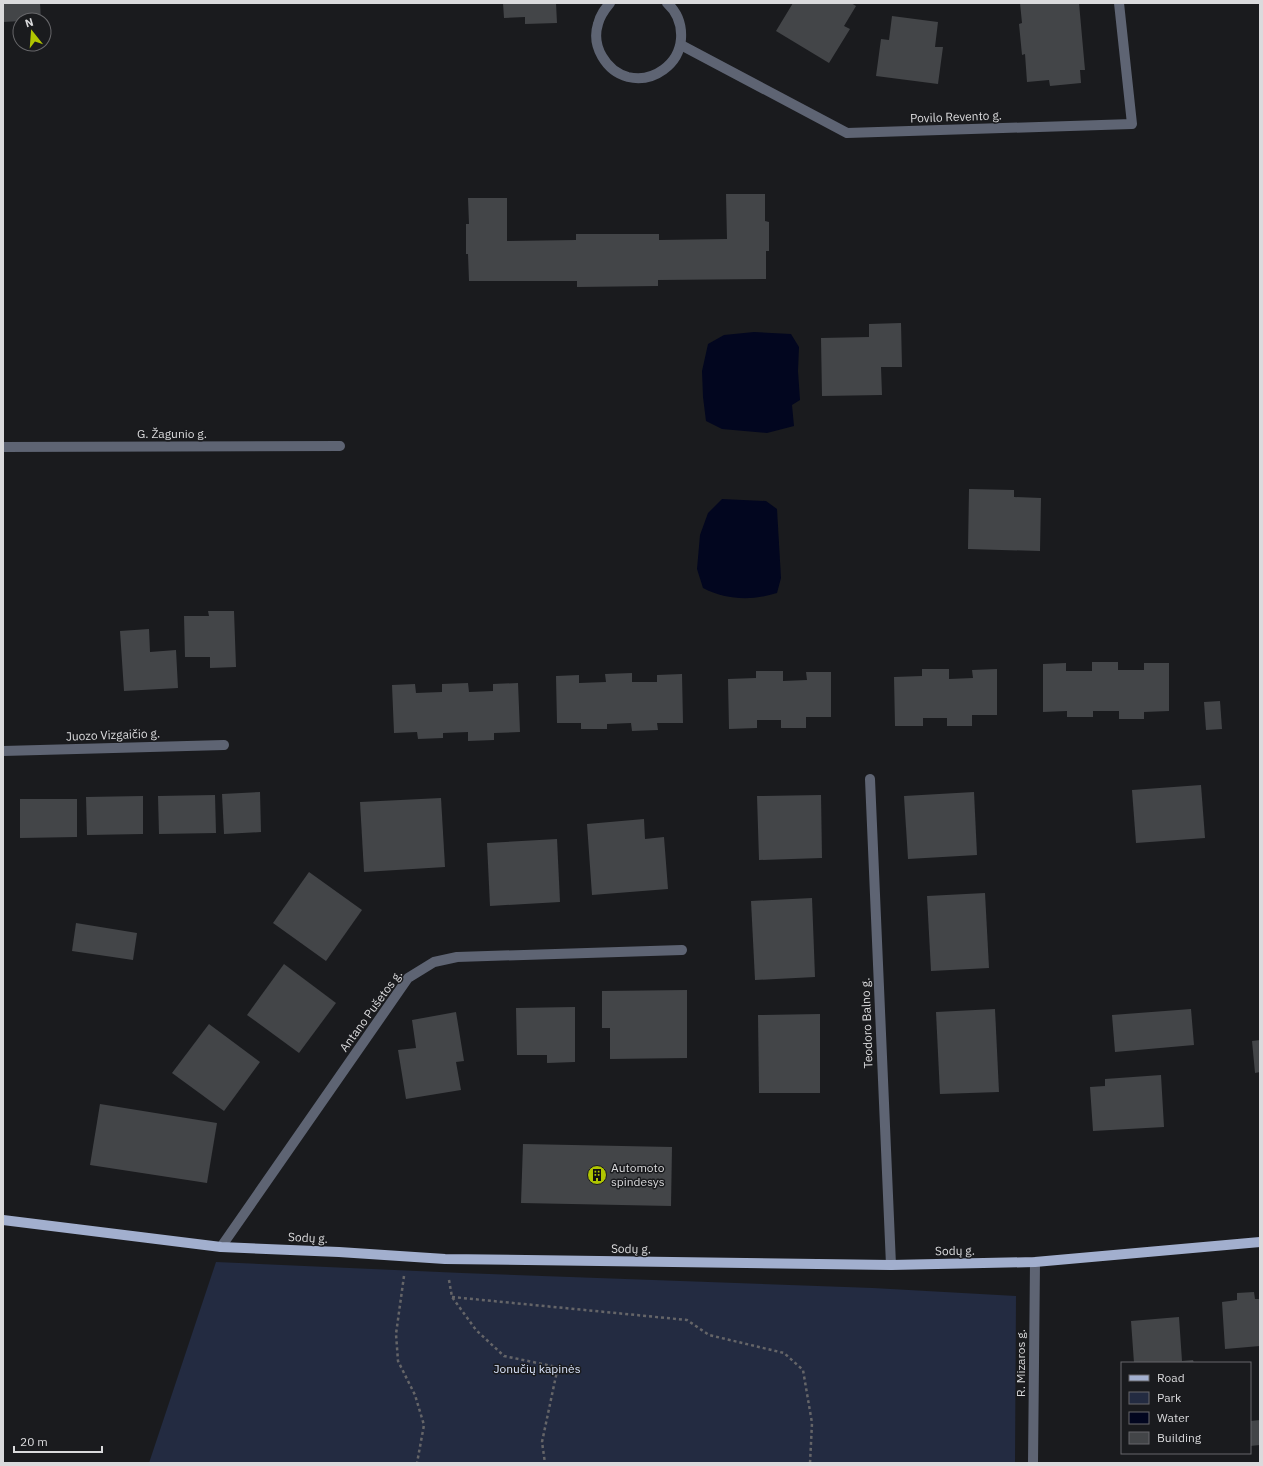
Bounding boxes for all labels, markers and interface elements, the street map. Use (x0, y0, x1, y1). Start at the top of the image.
north arrow (12, 12, 52, 52)
text: N (23, 15, 35, 30)
street label: Povilo Revento g. (910, 107, 1002, 126)
street label: G. Žagunio g. (137, 426, 207, 441)
street label: Juozo Vizgaičio g. (65, 725, 160, 744)
street label: Antano Pušetos g. (336, 967, 405, 1054)
street label: Teodoro Balno g. (857, 977, 876, 1069)
place label: Automoto spindesys (611, 1160, 665, 1189)
building icon: Automoto spindesys (586, 1164, 608, 1186)
street label: Sodų g. (288, 1229, 328, 1246)
street label: Sodų g. (611, 1241, 651, 1256)
street label: Sodų g. (935, 1243, 975, 1258)
street label: R. Mizaros g. (1013, 1329, 1028, 1397)
park label: Jonučių kapinės (493, 1361, 581, 1376)
legend (1121, 1362, 1251, 1454)
text: Road (1157, 1370, 1185, 1385)
text: Park (1157, 1390, 1182, 1405)
text: Water (1157, 1410, 1190, 1425)
scale bar (14, 1428, 102, 1454)
text: Building (1157, 1430, 1202, 1445)
text: 20 m (20, 1434, 48, 1449)

